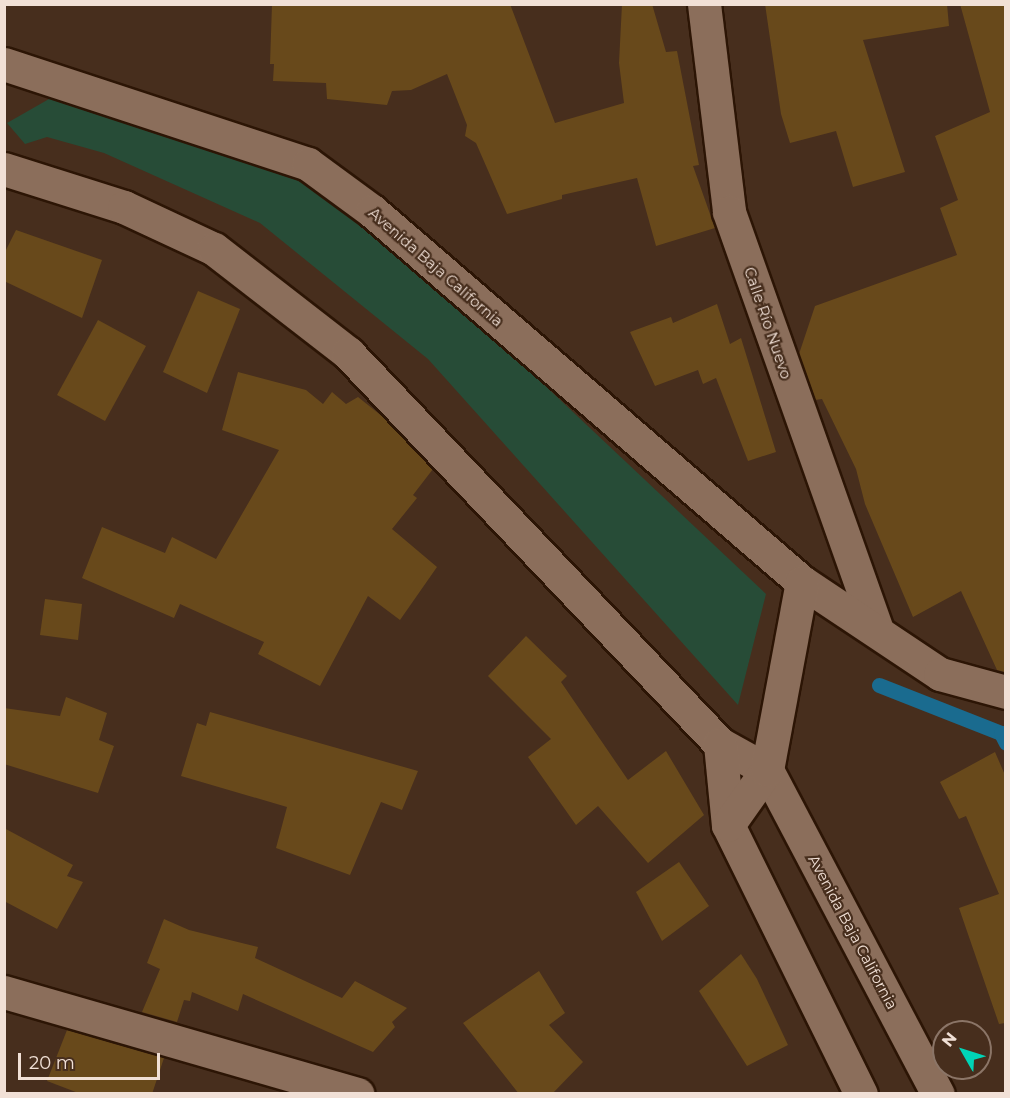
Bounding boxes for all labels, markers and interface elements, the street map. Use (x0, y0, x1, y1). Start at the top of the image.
street label: Avenida Baja California (365, 204, 507, 330)
street label: Calle Río Nuevo (740, 265, 796, 381)
street label: Avenida Baja California (805, 852, 901, 1012)
north arrow (932, 1020, 992, 1080)
text: N (938, 1029, 961, 1051)
scale bar (21, 1041, 164, 1079)
text: 20 m (29, 1052, 75, 1074)

